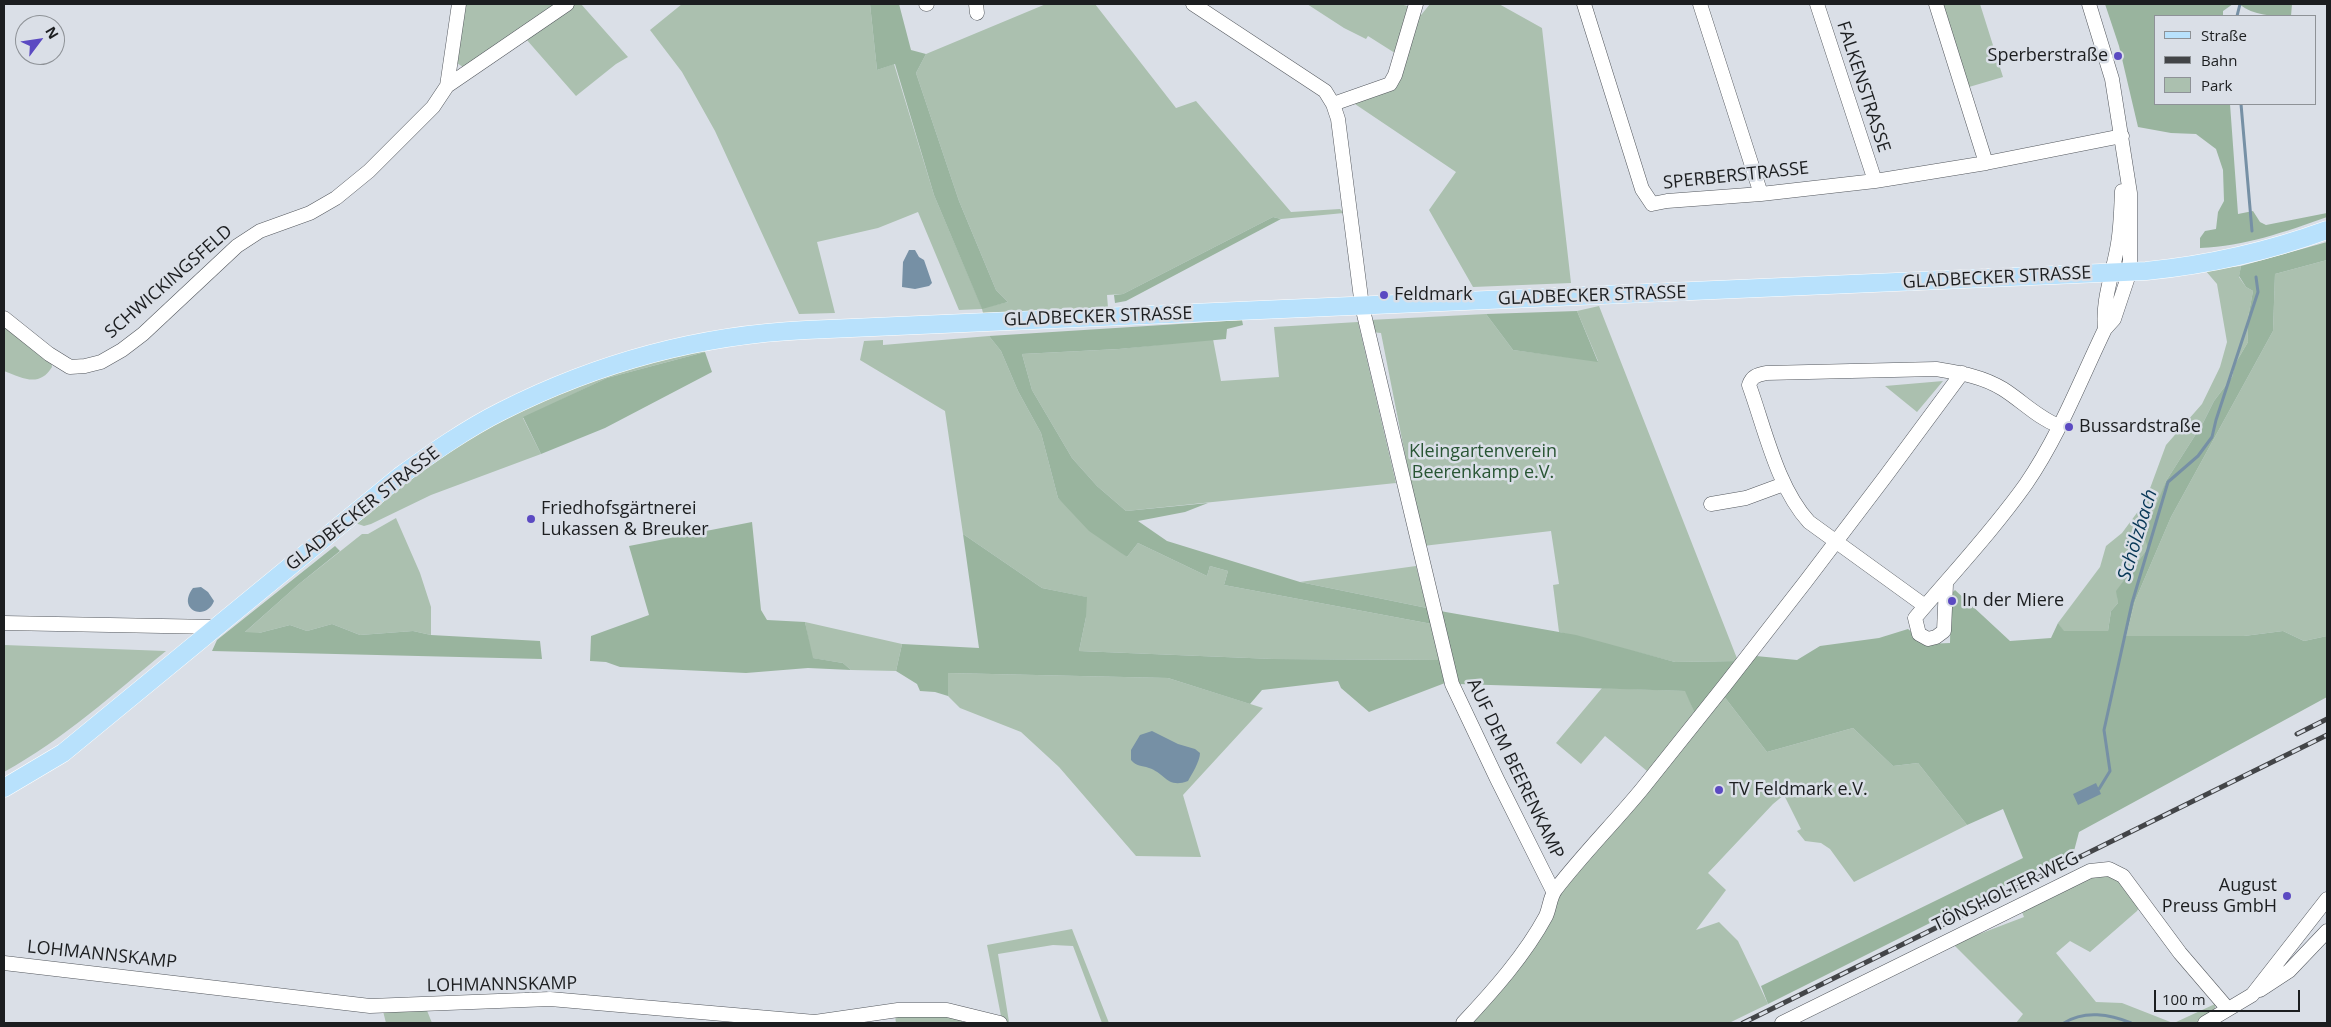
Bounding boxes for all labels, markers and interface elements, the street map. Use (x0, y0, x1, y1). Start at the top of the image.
north arrow (15, 15, 65, 65)
legend (2154, 15, 2316, 105)
street label: FALKENSTRASSE (1832, 19, 1894, 155)
text: N (41, 23, 64, 42)
text: Straße (2201, 25, 2247, 45)
place label: Sperberstraße (1988, 45, 2108, 67)
marker: Sperberstraße (2112, 50, 2124, 62)
text: Bahn (2201, 50, 2237, 70)
text: Park (2201, 75, 2232, 95)
street label: SPERBERSTRASSE (1662, 158, 1810, 194)
street label: SCHWICKINGSFELD (101, 221, 237, 343)
street label: GLADBECKER STRASSE (1902, 262, 2092, 294)
street label: GLADBECKER STRASSE (1497, 282, 1687, 310)
place label: Feldmark (1394, 284, 1472, 306)
marker: Feldmark (1378, 289, 1390, 301)
street label: GLADBECKER STRASSE (1003, 303, 1193, 331)
place label: Bussardstraße (2079, 416, 2201, 438)
marker: Bussardstraße (2063, 421, 2075, 433)
park label: Kleingartenverein Beerenkamp e.V. (1409, 441, 1557, 484)
street label: GLADBECKER STRASSE (282, 442, 444, 576)
water label: Schölzbach (2113, 487, 2163, 583)
place label: Friedhofsgärtnerei Lukassen & Breuker (541, 498, 709, 540)
marker: Friedhofsgärtnerei Lukassen & Breuker (525, 513, 537, 525)
place label: In der Miere (1962, 590, 2064, 612)
marker: In der Miere (1946, 595, 1958, 607)
street label: AUF DEM BEERENKAMP (1462, 675, 1568, 863)
place label: TV Feldmark e.V. (1729, 779, 1868, 801)
marker: TV Feldmark e.V. (1713, 784, 1725, 796)
street label: TÖNSHOLTER WEG (1930, 847, 2082, 937)
place label: August Preuss GmbH (2162, 875, 2277, 918)
marker: August Preuss GmbH (2281, 890, 2293, 902)
street label: LOHMANNSKAMP (26, 936, 178, 974)
street label: LOHMANNSKAMP (427, 973, 577, 997)
scale bar (2156, 980, 2302, 1012)
text: 100 m (2162, 989, 2206, 1009)

